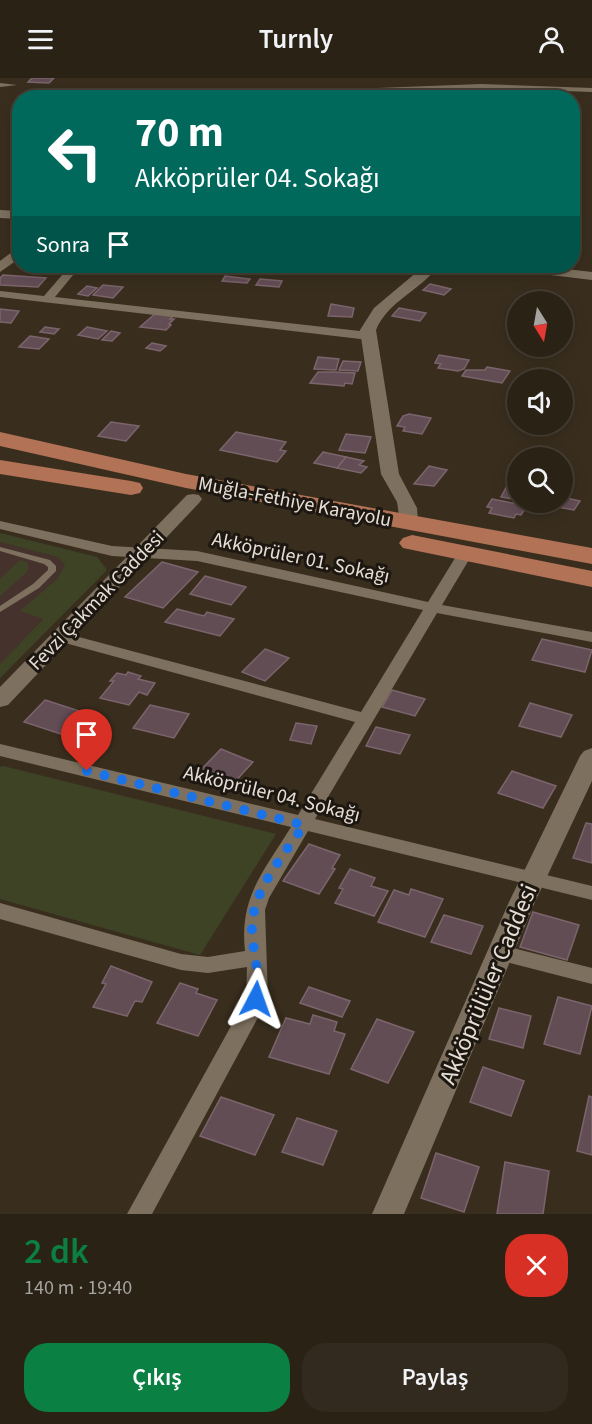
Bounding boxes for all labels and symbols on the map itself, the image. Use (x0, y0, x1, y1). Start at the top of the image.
north arrow (507, 291, 573, 357)
street label: Muğla-Fethiye Karayolu (196, 470, 394, 534)
street label: Fevzi Çakmak Caddesi (22, 525, 171, 677)
street label: Akköprüler 01. Sokağı (209, 525, 392, 591)
pin (61, 709, 112, 771)
street label: Akköprüler 04. Sokağı (180, 758, 363, 829)
street label: Akköprülüler Caddesi (430, 879, 547, 1090)
position arrow (224, 967, 288, 1031)

